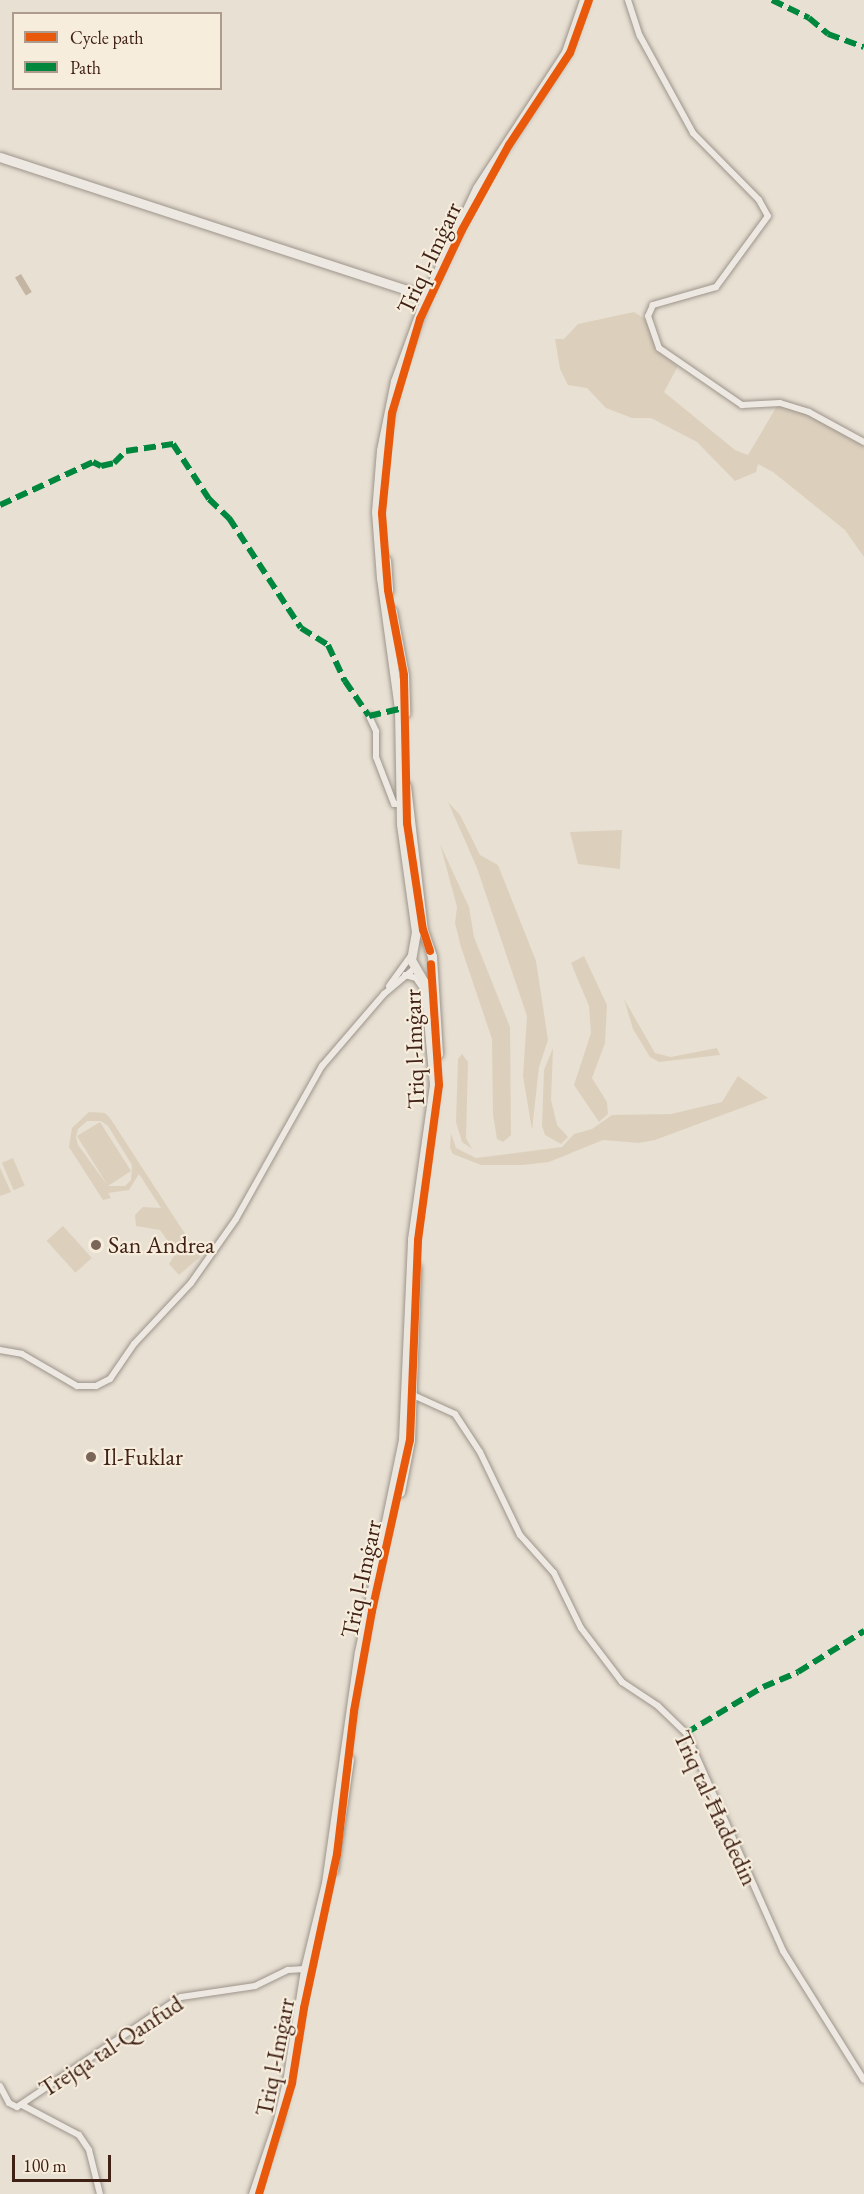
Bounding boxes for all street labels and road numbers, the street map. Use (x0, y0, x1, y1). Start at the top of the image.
street label: Triq l-Imġarr (391, 197, 467, 319)
street label: Triq l-Imġarr (398, 988, 430, 1110)
street label: Triq l-Imġarr (334, 1517, 388, 1641)
street label: Triq tal-Ħaddedin (668, 1726, 764, 1890)
street label: Trejqa tal-Qanfud (34, 1989, 188, 2103)
street label: Triq l-Imġarr (249, 1995, 301, 2119)

